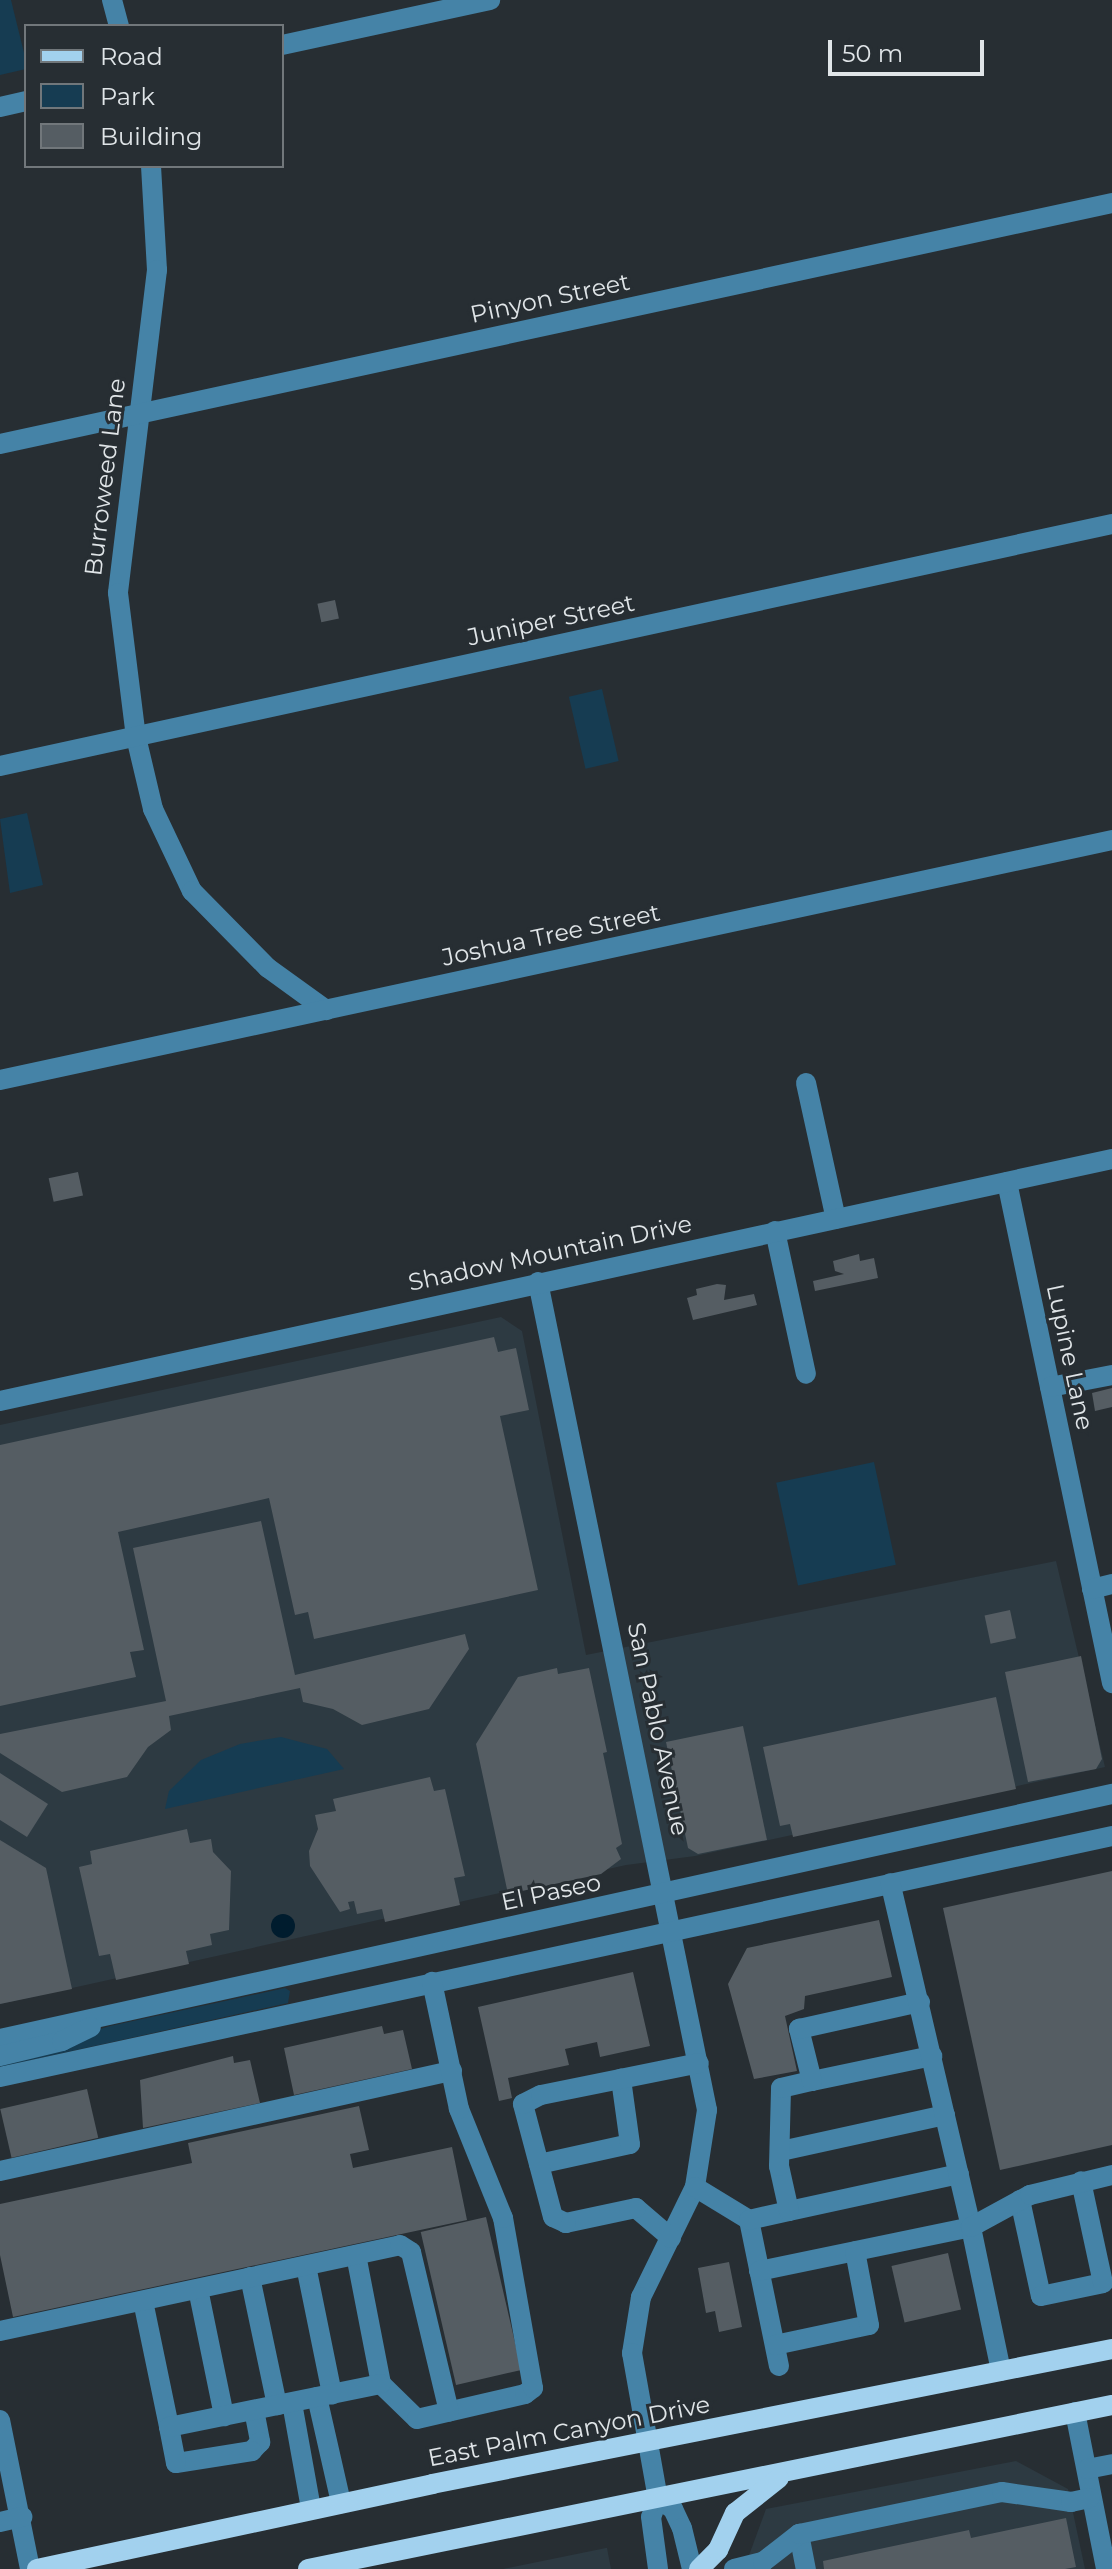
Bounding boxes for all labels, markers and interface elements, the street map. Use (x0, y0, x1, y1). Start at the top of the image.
legend (24, 24, 284, 168)
scale bar (832, 24, 988, 74)
text: 50 m (842, 39, 903, 68)
text: Road (100, 42, 163, 71)
text: Park (100, 82, 155, 111)
text: Building (100, 122, 203, 151)
street label: Pinyon Street (468, 267, 632, 329)
street label: Burroweed Lane (79, 377, 131, 577)
street label: Juniper Street (465, 588, 637, 652)
street label: Joshua Tree Street (439, 898, 663, 972)
street label: Shadow Mountain Drive (406, 1209, 694, 1297)
street label: Lupine Lane (1040, 1281, 1100, 1433)
street label: San Pablo Avenue (621, 1620, 695, 1838)
street label: El Paseo (499, 1867, 603, 1917)
street label: East Palm Canyon Drive (425, 2389, 713, 2473)

